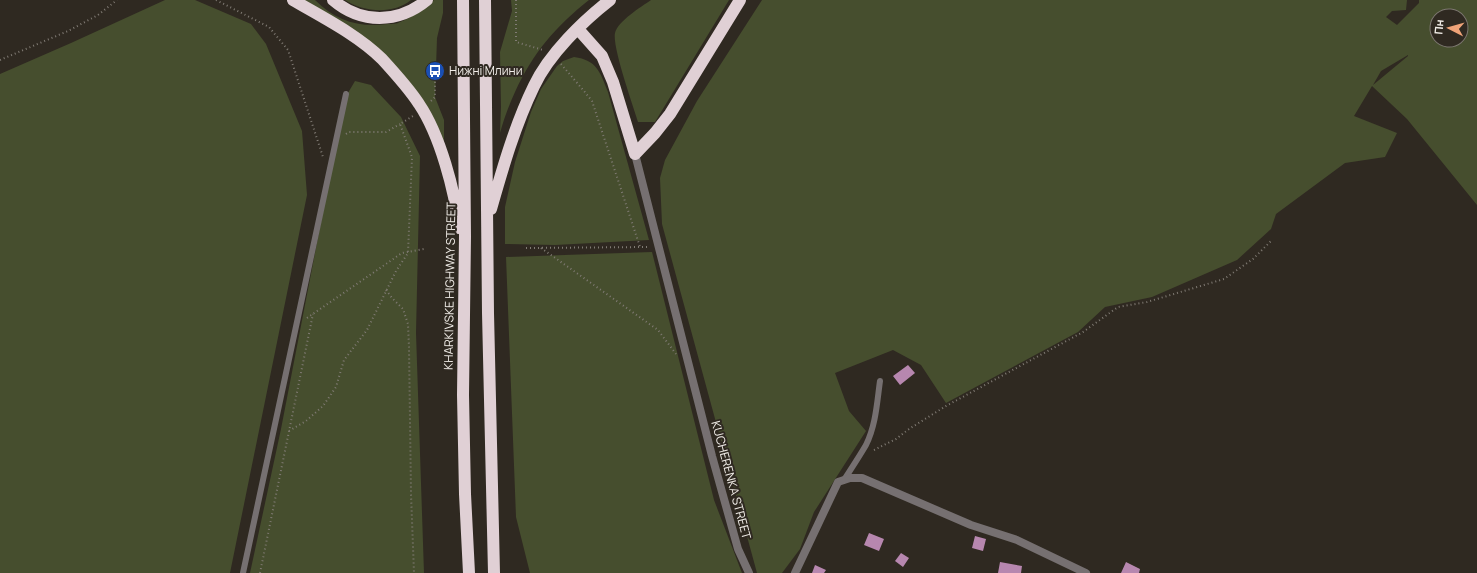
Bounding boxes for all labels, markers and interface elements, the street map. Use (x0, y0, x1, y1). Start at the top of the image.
north arrow (1429, 8, 1469, 48)
text: Пн (1430, 19, 1447, 35)
bus stop icon: Нижні Млини (424, 60, 446, 82)
place label: Нижні Млини (449, 62, 522, 79)
street label: KHARKIVSKE HIGHWAY STREET (440, 201, 459, 370)
street label: KUCHERENKA STREET (707, 419, 756, 542)

